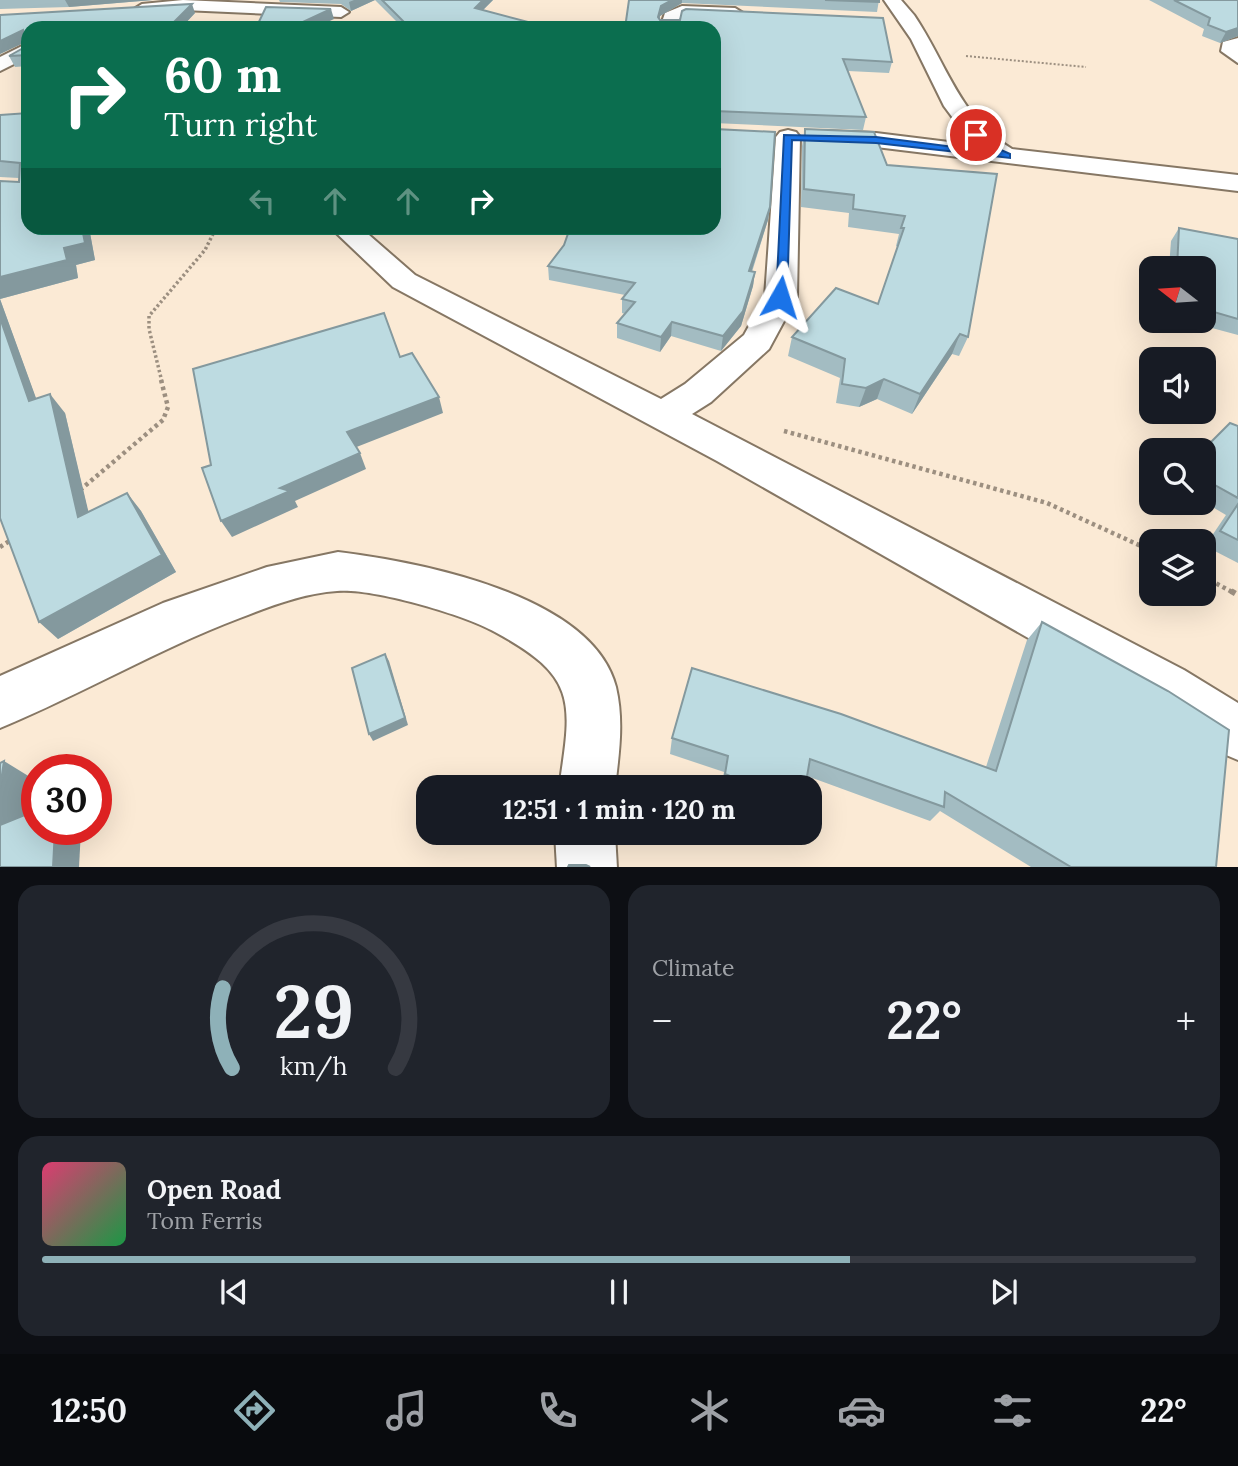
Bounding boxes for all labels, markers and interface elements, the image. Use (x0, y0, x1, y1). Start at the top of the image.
text: 60 m (164, 43, 281, 105)
icon: right (49, 49, 140, 140)
text: Turn right (164, 104, 317, 145)
pin (946, 105, 1006, 165)
icon: arrive (957, 116, 995, 154)
icon: left (243, 182, 281, 220)
icon: ahead (316, 182, 354, 220)
icon: ahead (389, 182, 427, 220)
icon: right (462, 182, 500, 220)
north arrow (1139, 256, 1216, 332)
map controls (1139, 256, 1216, 606)
position arrow (743, 260, 817, 334)
button: sound (1139, 347, 1216, 424)
button: search (1139, 438, 1216, 515)
button: layers (1139, 529, 1216, 606)
speed limit sign: 30 (21, 754, 112, 845)
text: 12:51 · 1 min · 120 m (503, 793, 735, 826)
text: Climate (652, 953, 734, 982)
text: 29 (274, 965, 354, 1058)
text: 22° (886, 987, 962, 1053)
text: − (652, 997, 672, 1045)
text: + (1176, 997, 1196, 1045)
text: km/h (280, 1049, 348, 1081)
text: Open Road (147, 1173, 281, 1206)
text: Tom Ferris (147, 1206, 262, 1235)
icon: previous (215, 1273, 253, 1311)
icon: pause (600, 1273, 638, 1311)
icon: next (985, 1273, 1023, 1311)
icon: directions (230, 1386, 279, 1435)
icon: music (382, 1386, 431, 1435)
icon: phone (533, 1386, 582, 1435)
icon: climate (685, 1386, 734, 1435)
icon: car (837, 1386, 886, 1435)
icon: filters (988, 1386, 1037, 1435)
text: 12:50 (51, 1390, 127, 1431)
text: 22° (1140, 1390, 1187, 1431)

